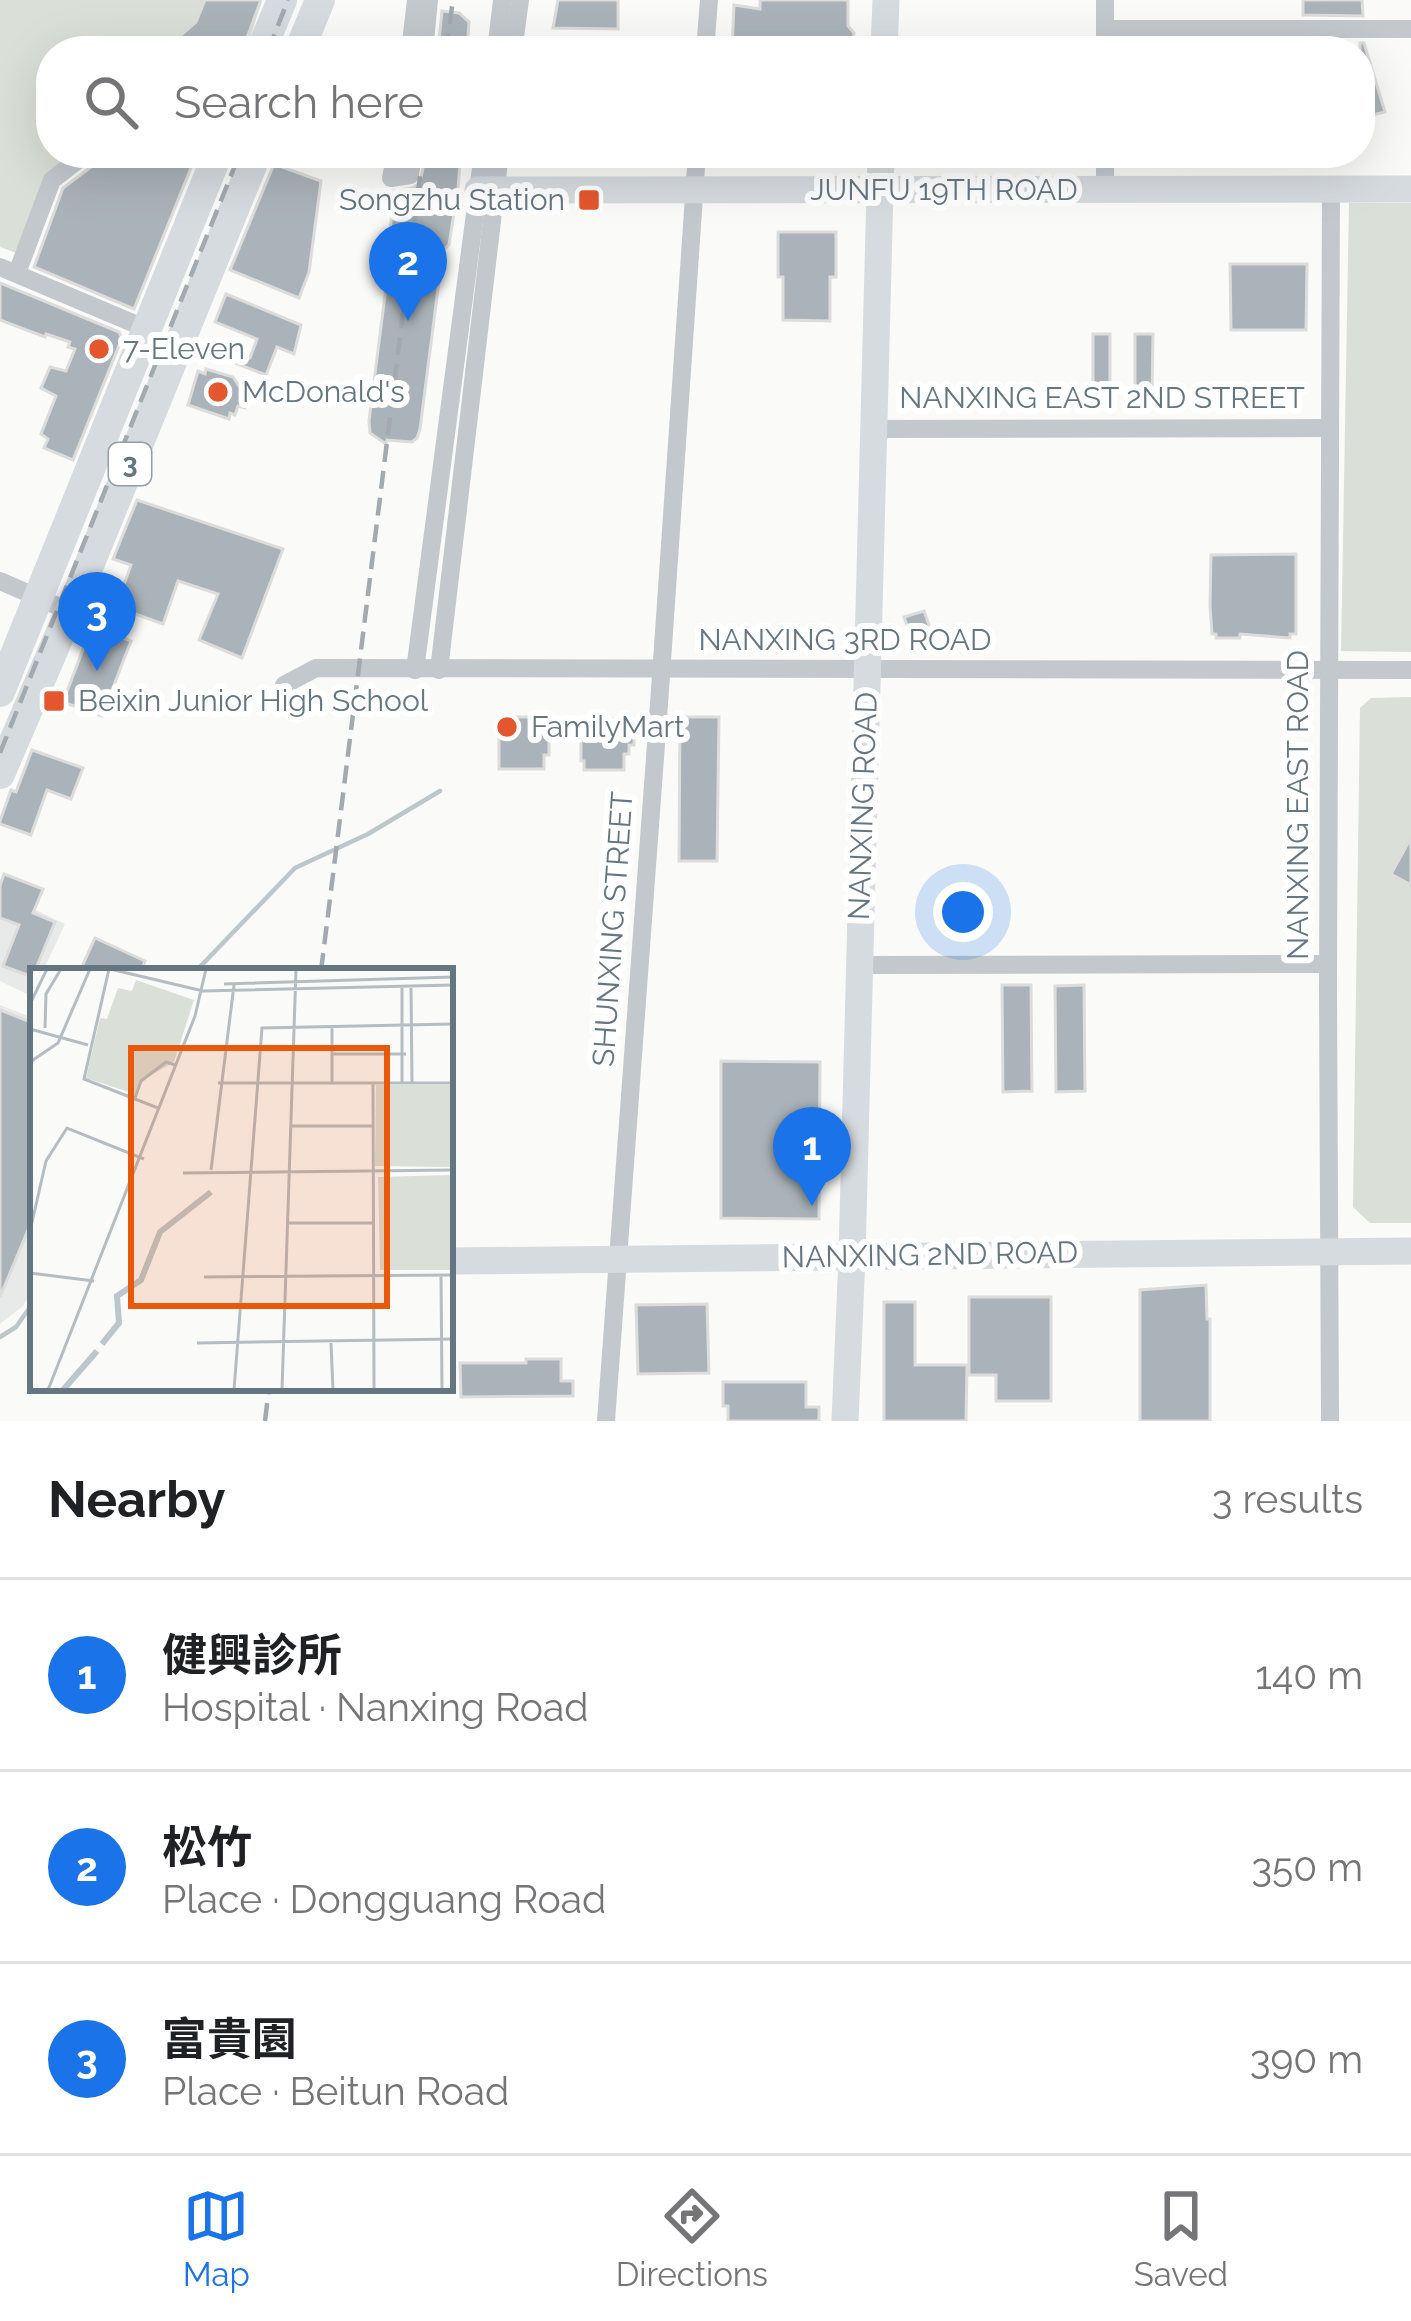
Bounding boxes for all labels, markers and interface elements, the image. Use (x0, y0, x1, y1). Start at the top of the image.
search box (36, 36, 1375, 168)
icon: search (78, 69, 144, 135)
text: Search here (174, 76, 424, 129)
street label: JUNFU 19TH ROAD (810, 172, 1078, 207)
place label: Songzhu Station (339, 182, 565, 217)
marker: Songzhu Station (576, 187, 602, 213)
pin: 2 (369, 222, 447, 321)
place label: 7-Eleven (123, 331, 245, 366)
marker: 7-Eleven (86, 336, 112, 362)
place label: McDonald's (242, 374, 405, 409)
marker: McDonald's (205, 379, 231, 405)
street label: NANXING EAST 2ND STREET (899, 380, 1305, 415)
road number: 3 (109, 443, 151, 485)
pin: 3 (58, 572, 136, 671)
street label: NANXING 3RD ROAD (698, 622, 992, 657)
street label: NANXING EAST ROAD (1280, 650, 1315, 960)
place label: Beixin Junior High School (78, 683, 429, 718)
marker: Beixin Junior High School (41, 688, 67, 714)
street label: NANXING ROAD (841, 691, 884, 921)
place label: FamilyMart (531, 709, 684, 744)
marker: FamilyMart (494, 714, 520, 740)
street label: SHUNXING STREET (585, 790, 640, 1068)
your location (933, 882, 993, 942)
inset map (30, 968, 453, 1391)
pin: 1 (773, 1107, 851, 1206)
street label: NANXING 2ND ROAD (782, 1234, 1078, 1275)
text: Nearby (48, 1469, 225, 1529)
text: 3 results (1212, 1476, 1363, 1522)
text: 健興診所 (162, 1629, 342, 1682)
text: 1 (77, 1652, 97, 1698)
text: 140 m (1255, 1652, 1363, 1698)
text: Hospital · Nanxing Road (162, 1684, 588, 1730)
text: 松竹 (162, 1821, 252, 1874)
text: 2 (76, 1844, 98, 1890)
text: 350 m (1251, 1844, 1363, 1890)
text: Place · Dongguang Road (162, 1876, 606, 1922)
text: 富貴園 (162, 2013, 297, 2066)
text: 3 (76, 2036, 98, 2082)
text: 390 m (1250, 2036, 1363, 2082)
text: Place · Beitun Road (162, 2068, 509, 2114)
tab: Map (183, 2183, 250, 2294)
tab: Directions (616, 2183, 768, 2294)
tab: Saved (1134, 2183, 1228, 2294)

